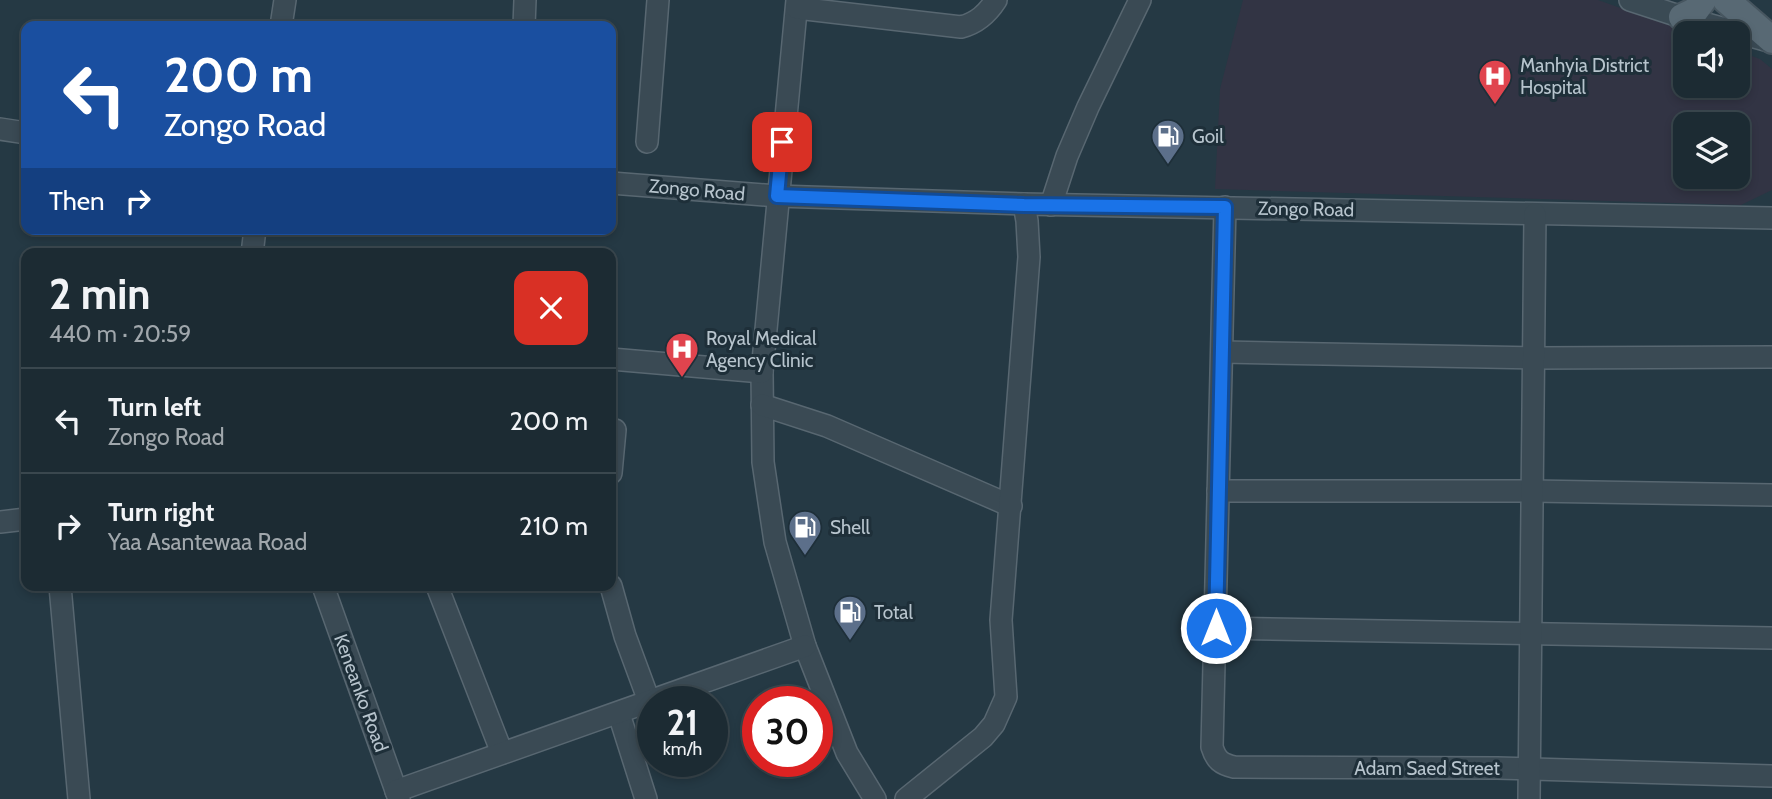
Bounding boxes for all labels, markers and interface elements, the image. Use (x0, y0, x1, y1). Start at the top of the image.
map controls (1673, 21, 1750, 189)
button: sound (1673, 21, 1750, 98)
text: 200 m (164, 45, 313, 104)
icon: left (49, 49, 140, 140)
place label: Manhyia District Hospital (1520, 54, 1650, 99)
hospital icon: Manhyia District Hospital (1476, 57, 1514, 106)
text: Zongo Road (164, 105, 326, 144)
pin (752, 112, 812, 172)
button: layers (1673, 112, 1750, 189)
fuel station icon: Goil (1149, 117, 1187, 166)
icon: arrive (763, 123, 801, 161)
place label: Goil (1192, 125, 1224, 148)
street label: Zongo Road (648, 174, 746, 206)
icon: right (119, 182, 157, 220)
text: Then (49, 185, 105, 217)
street label: Zongo Road (1258, 197, 1354, 221)
text: 2 min (49, 268, 150, 320)
button: close (514, 271, 588, 345)
text: 440 m · 20:59 (49, 320, 191, 348)
place label: Royal Medical Agency Clinic (706, 327, 817, 372)
hospital icon: Royal Medical Agency Clinic (663, 330, 701, 379)
text: Turn left (108, 391, 201, 423)
icon: left (49, 402, 87, 440)
text: 200 m (509, 405, 588, 437)
text: Zongo Road (108, 423, 225, 451)
text: Turn right (108, 496, 214, 528)
icon: right (49, 507, 87, 545)
fuel station icon: Shell (786, 508, 824, 557)
text: 210 m (519, 510, 588, 542)
place label: Shell (830, 516, 870, 539)
text: Yaa Asantewaa Road (108, 528, 307, 556)
position arrow (1179, 591, 1253, 665)
fuel station icon: Total (831, 593, 869, 642)
place label: Total (874, 601, 913, 624)
street label: Keneanko Road (329, 631, 393, 755)
speed limit sign: 30 (742, 686, 833, 777)
text: 21 (667, 701, 698, 744)
text: km/h (663, 738, 702, 760)
street label: Adam Saed Street (1354, 757, 1500, 780)

